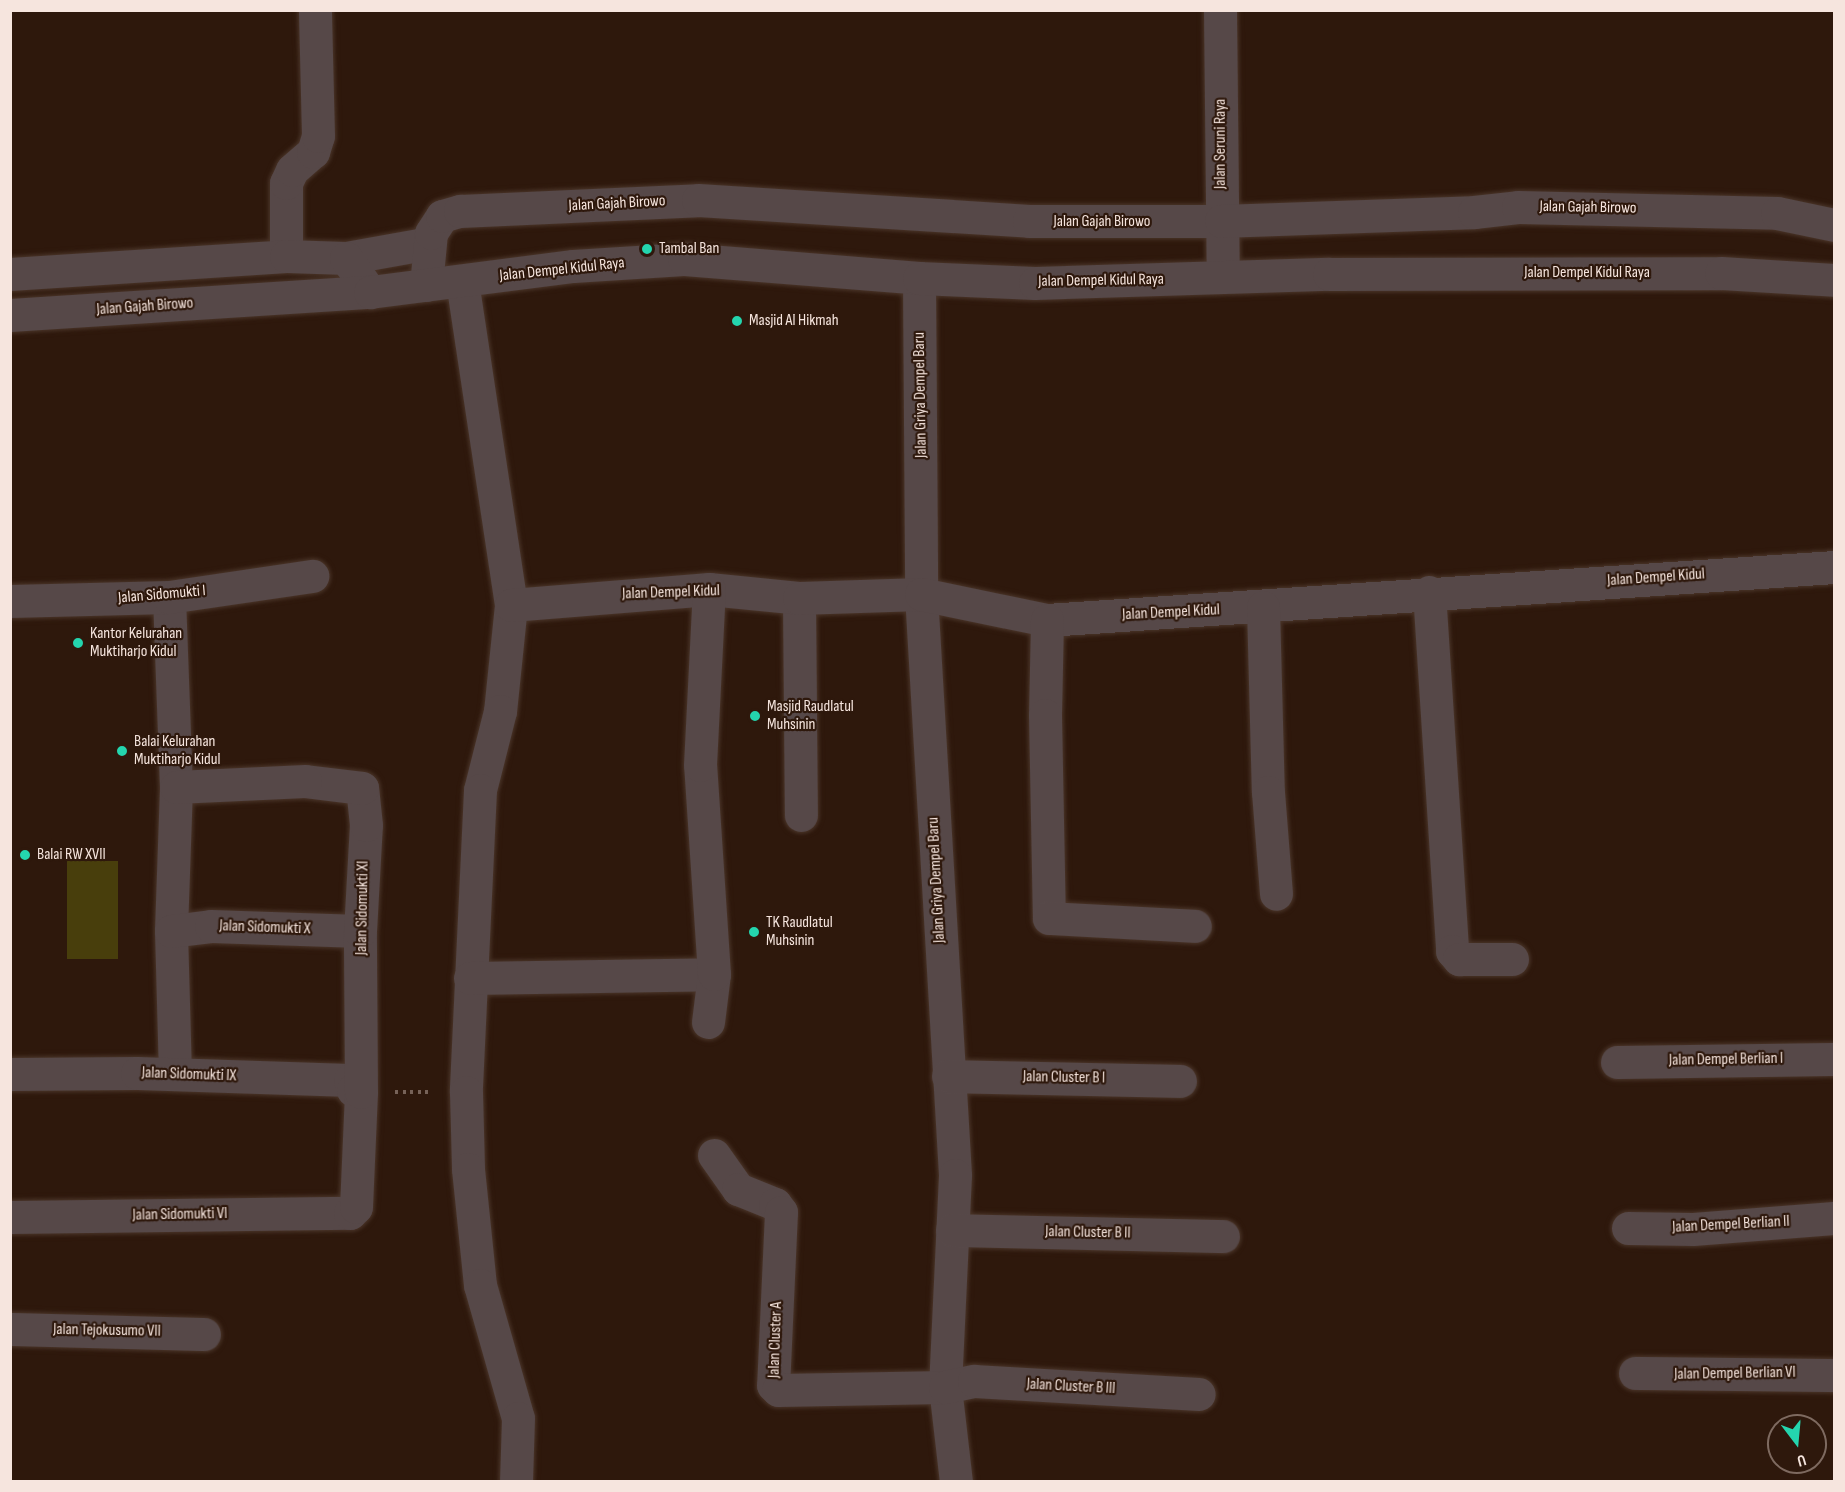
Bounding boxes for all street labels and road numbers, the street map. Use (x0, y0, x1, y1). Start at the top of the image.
street label: Jalan Seruni Raya (1211, 99, 1231, 189)
street label: Jalan Gajah Birowo (568, 192, 666, 216)
street label: Jalan Gajah Birowo (1539, 198, 1637, 218)
street label: Jalan Gajah Birowo (1053, 212, 1151, 232)
street label: Jalan Dempel Kidul Raya (499, 254, 625, 286)
street label: Jalan Dempel Kidul Raya (1524, 263, 1650, 283)
street label: Jalan Dempel Kidul Raya (1038, 270, 1164, 292)
street label: Jalan Gajah Birowo (96, 294, 194, 320)
street label: Jalan Griya Dempel Baru (910, 332, 932, 458)
street label: Jalan Dempel Kidul (1607, 565, 1705, 591)
street label: Jalan Sidomukti I (117, 582, 207, 608)
street label: Jalan Dempel Kidul (622, 582, 720, 604)
street label: Jalan Dempel Kidul (1122, 601, 1220, 625)
street label: Jalan Griya Dempel Baru (924, 817, 950, 943)
street label: Jalan Sidomukti XI (353, 861, 373, 955)
street label: Jalan Sidomukti X (219, 917, 311, 939)
street label: Jalan Dempel Berlian I (1669, 1049, 1783, 1071)
street label: Jalan Sidomukti IX (141, 1064, 237, 1086)
street label: Jalan Cluster B I (1023, 1068, 1105, 1088)
street label: Jalan Sidomukti VI (132, 1205, 228, 1225)
street label: Jalan Dempel Berlian II (1672, 1212, 1790, 1238)
street label: Jalan Cluster B II (1045, 1223, 1131, 1243)
street label: Jalan Cluster A (765, 1302, 787, 1378)
street label: Jalan Tejokusumo VII (53, 1320, 161, 1342)
street label: Jalan Dempel Berlian VI (1674, 1363, 1796, 1385)
street label: Jalan Cluster B III (1026, 1375, 1116, 1399)

